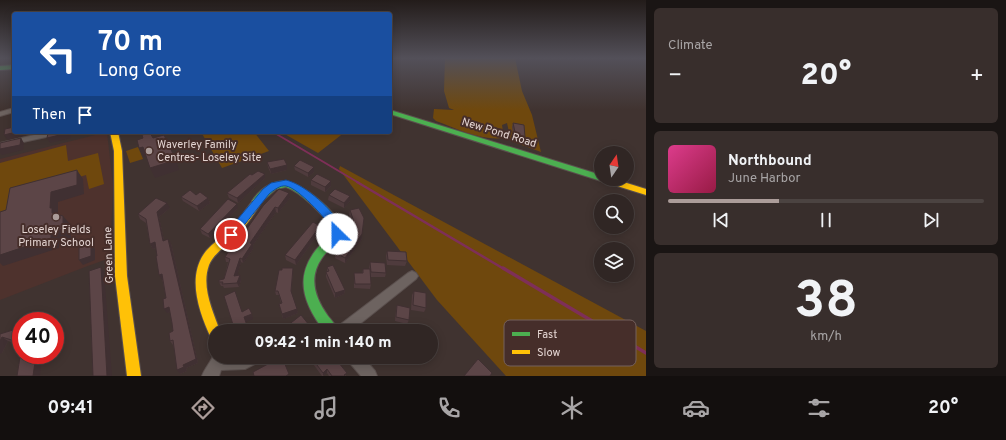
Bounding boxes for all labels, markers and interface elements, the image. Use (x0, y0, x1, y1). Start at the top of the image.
text: 70 m (98, 25, 163, 61)
icon: left (32, 28, 84, 80)
text: Climate (668, 38, 713, 54)
text: 20° (801, 58, 851, 95)
text: Long Gore (98, 60, 181, 83)
text: − (668, 63, 682, 90)
text: + (970, 63, 984, 90)
icon: arrive (74, 104, 96, 126)
text: Then (32, 106, 66, 125)
street label: New Pond Road (460, 115, 538, 151)
place label: Waverley Family Centres- Loseley Site (157, 138, 261, 165)
marker: Waverley Family Centres- Loseley Site (144, 146, 154, 156)
north arrow (594, 146, 634, 186)
map controls (594, 146, 634, 282)
text: Northbound (728, 152, 812, 171)
text: June Harbor (728, 171, 801, 187)
button: search (594, 194, 634, 234)
icon: previous (710, 209, 732, 231)
icon: pause (815, 209, 837, 231)
icon: next (920, 209, 942, 231)
marker: Loseley Fields Primary School (51, 212, 61, 222)
position arrow (316, 213, 358, 255)
pin (214, 218, 248, 252)
place label: Loseley Fields Primary School (18, 223, 94, 250)
icon: arrive (220, 224, 242, 246)
street label: Green Lane (101, 226, 117, 284)
button: layers (594, 242, 634, 282)
text: 38 (794, 270, 858, 336)
speed limit sign: 40 (12, 312, 64, 364)
legend (504, 320, 636, 366)
text: Fast (537, 328, 557, 342)
text: km/h (810, 329, 842, 345)
text: 09:42 · 1 min · 140 m (255, 334, 391, 353)
text: Slow (537, 346, 560, 360)
icon: directions (189, 394, 217, 422)
icon: music (312, 394, 340, 422)
icon: phone (435, 394, 463, 422)
icon: climate (558, 394, 586, 422)
icon: car (682, 394, 710, 422)
icon: filters (805, 394, 833, 422)
text: 09:41 (48, 397, 94, 420)
text: 20° (928, 397, 958, 420)

